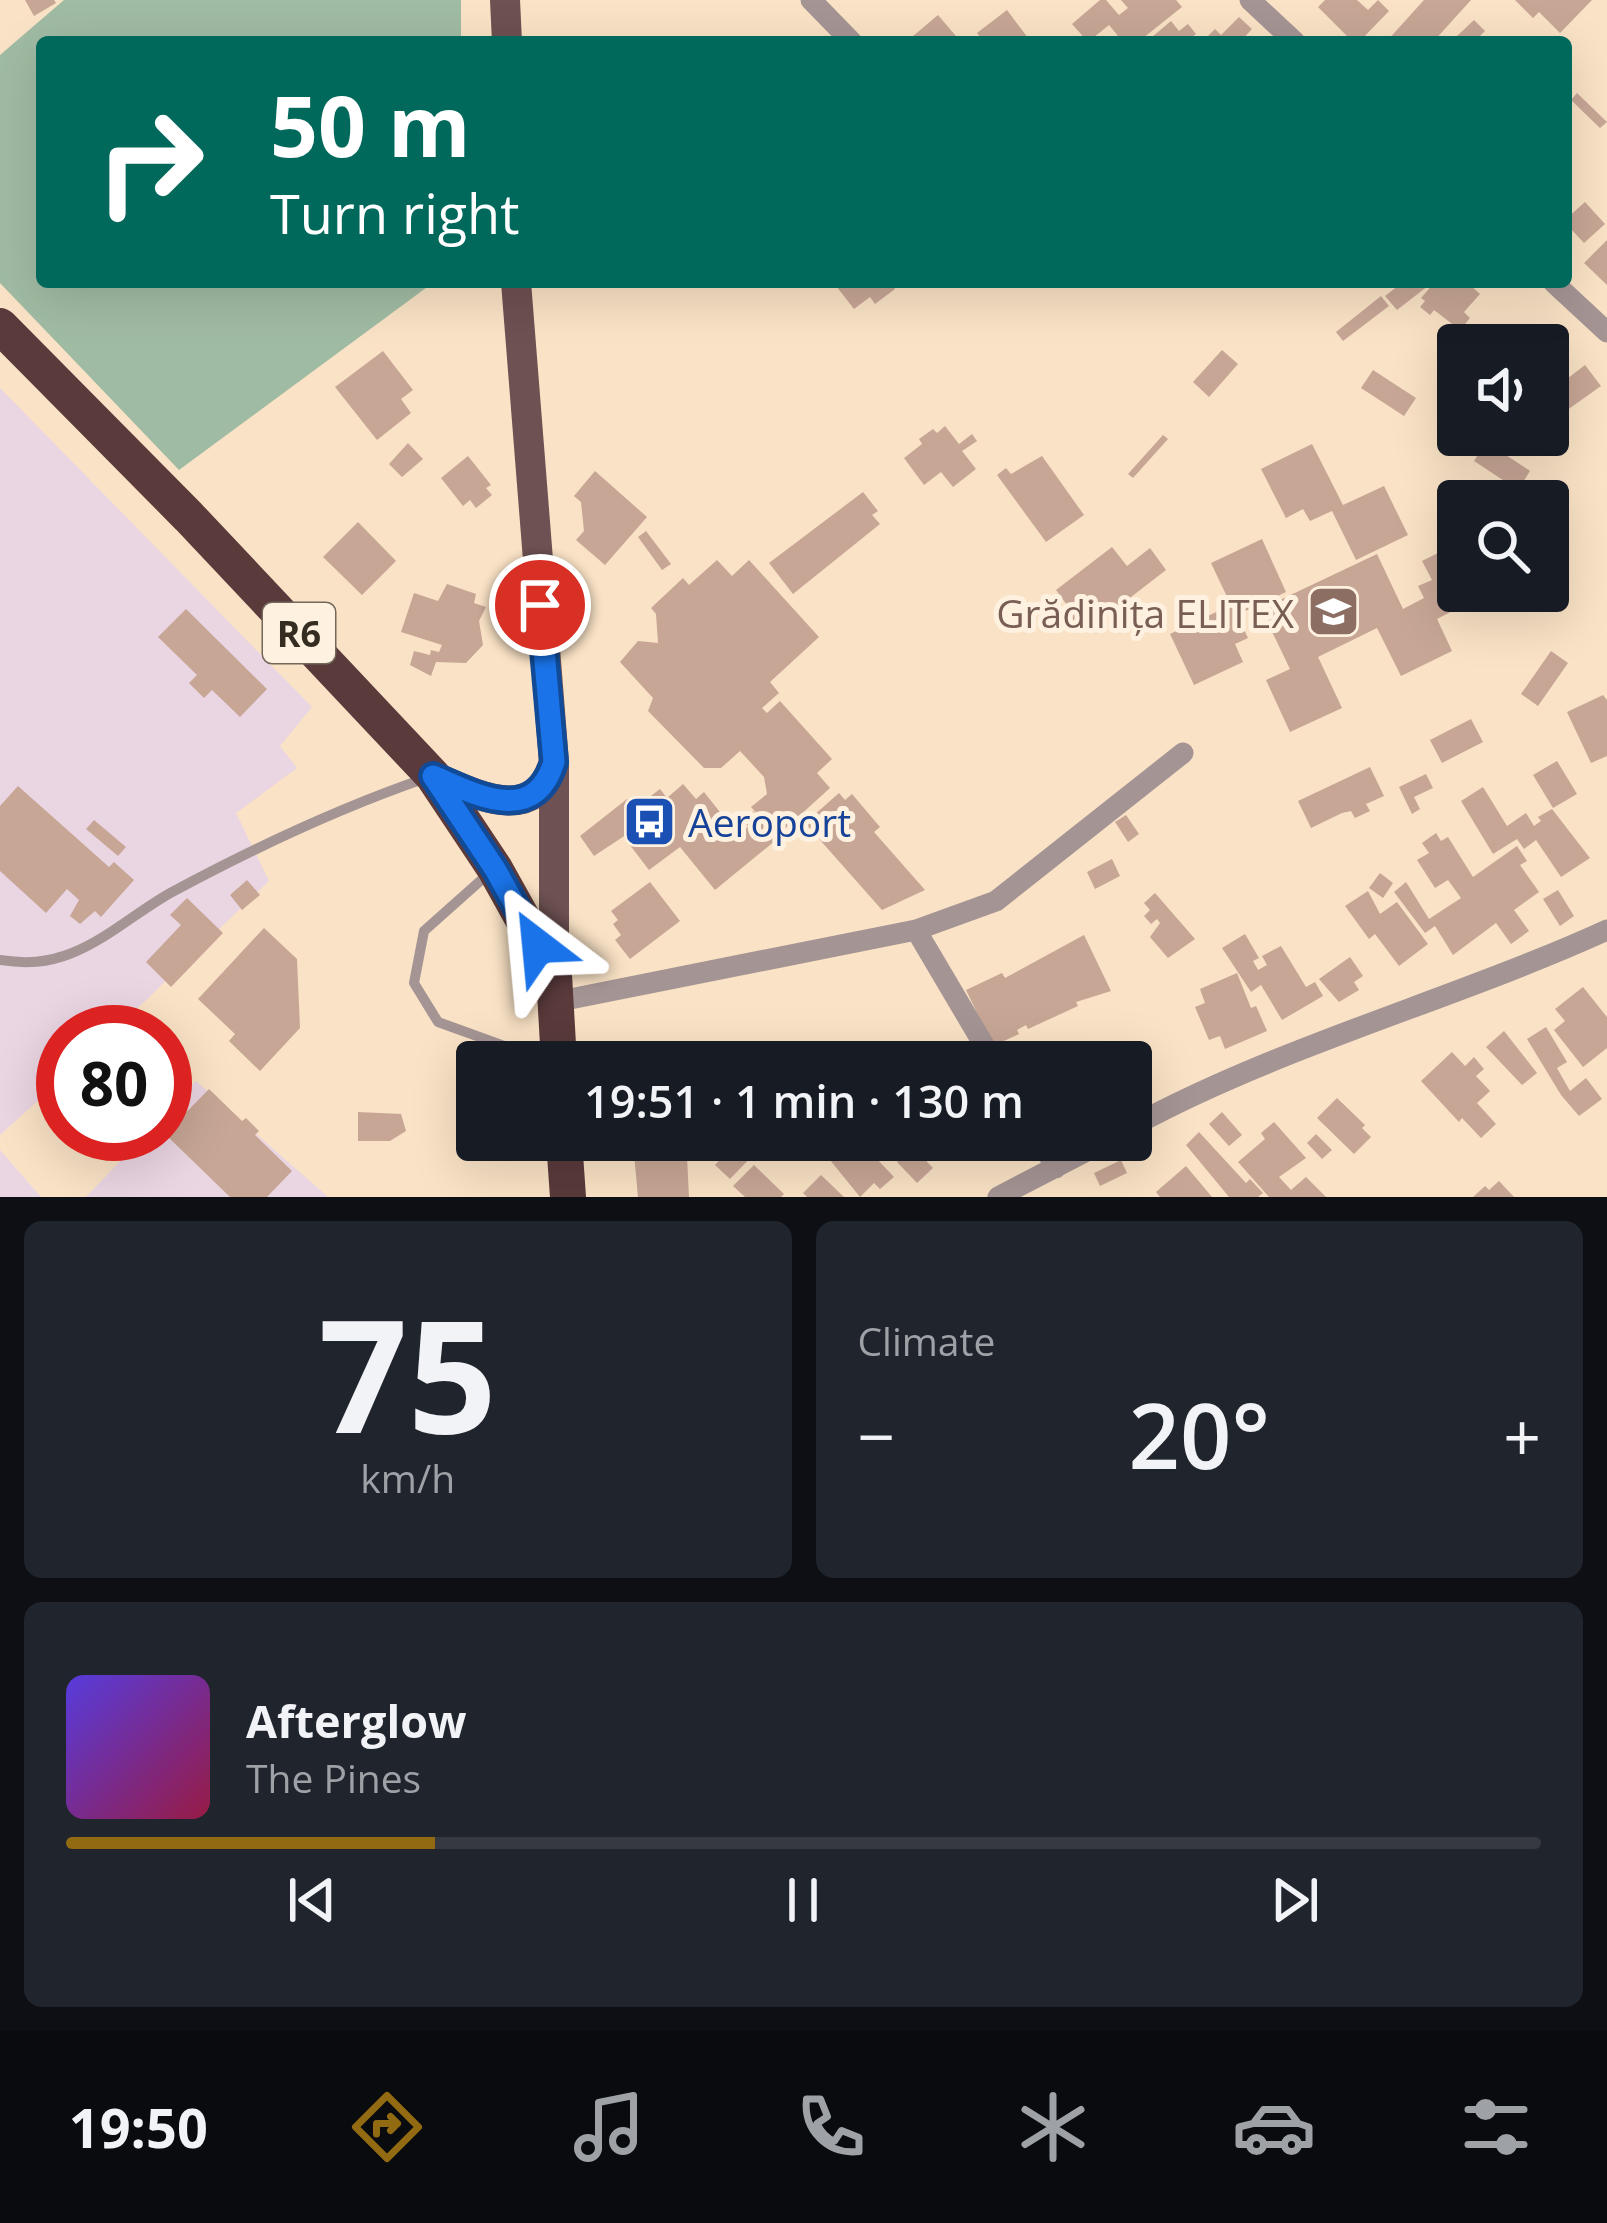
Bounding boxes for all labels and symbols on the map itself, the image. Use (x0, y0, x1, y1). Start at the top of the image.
pin (489, 554, 591, 656)
school or university icon: Grădinița ELITEX (1305, 584, 1361, 640)
place label: Grădinița ELITEX (996, 586, 1294, 639)
road number: R6 (263, 603, 335, 663)
bus stop icon: Aeroport (621, 793, 677, 849)
place label: Aeroport (688, 795, 851, 848)
position arrow (475, 883, 601, 1009)
speed limit sign: 80 (36, 1005, 192, 1161)

